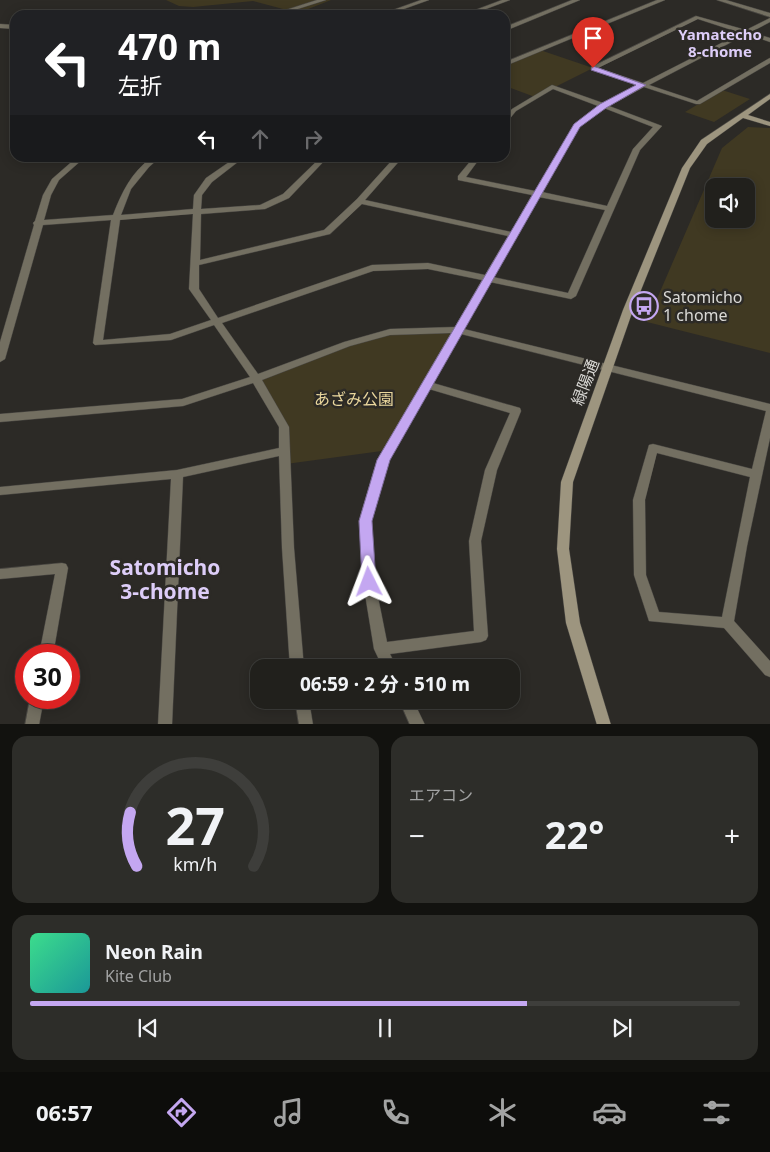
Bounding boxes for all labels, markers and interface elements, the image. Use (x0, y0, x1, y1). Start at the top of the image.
pin (572, 17, 614, 68)
text: 470 m (118, 23, 221, 70)
icon: arrive (579, 24, 607, 52)
district label: Yamatecho 8-chome (678, 24, 762, 61)
icon: left (35, 30, 100, 95)
text: 左折 (118, 70, 162, 100)
icon: left (193, 125, 221, 153)
icon: ahead (246, 125, 274, 153)
icon: right (299, 125, 327, 153)
map controls (705, 178, 755, 228)
button: sound (705, 178, 755, 228)
place label: Satomicho 1 chome (663, 286, 743, 326)
bus stop icon: Satomicho 1 chome (629, 291, 659, 321)
street label: 緑陽通 (566, 356, 604, 408)
park label: あざみ公園 (314, 388, 394, 410)
district label: Satomicho 3-chome (110, 553, 220, 605)
position arrow (342, 555, 394, 607)
speed limit sign: 30 (15, 644, 80, 709)
text: 06:59 · 2 分 · 510 m (300, 671, 470, 697)
text: エアコン (409, 784, 473, 806)
text: 27 (166, 789, 225, 860)
text: 22° (545, 808, 604, 860)
text: − (409, 816, 425, 854)
text: + (724, 816, 740, 854)
text: km/h (174, 852, 217, 876)
text: Neon Rain (105, 939, 203, 965)
text: Kite Club (105, 965, 172, 987)
icon: previous (134, 1014, 162, 1042)
icon: pause (371, 1014, 399, 1042)
icon: next (608, 1014, 636, 1042)
icon: directions (164, 1095, 199, 1130)
icon: music (271, 1095, 306, 1130)
icon: phone (378, 1095, 413, 1130)
icon: climate (485, 1095, 520, 1130)
icon: car (592, 1095, 627, 1130)
icon: filters (699, 1095, 734, 1130)
text: 06:57 (36, 1097, 92, 1127)

